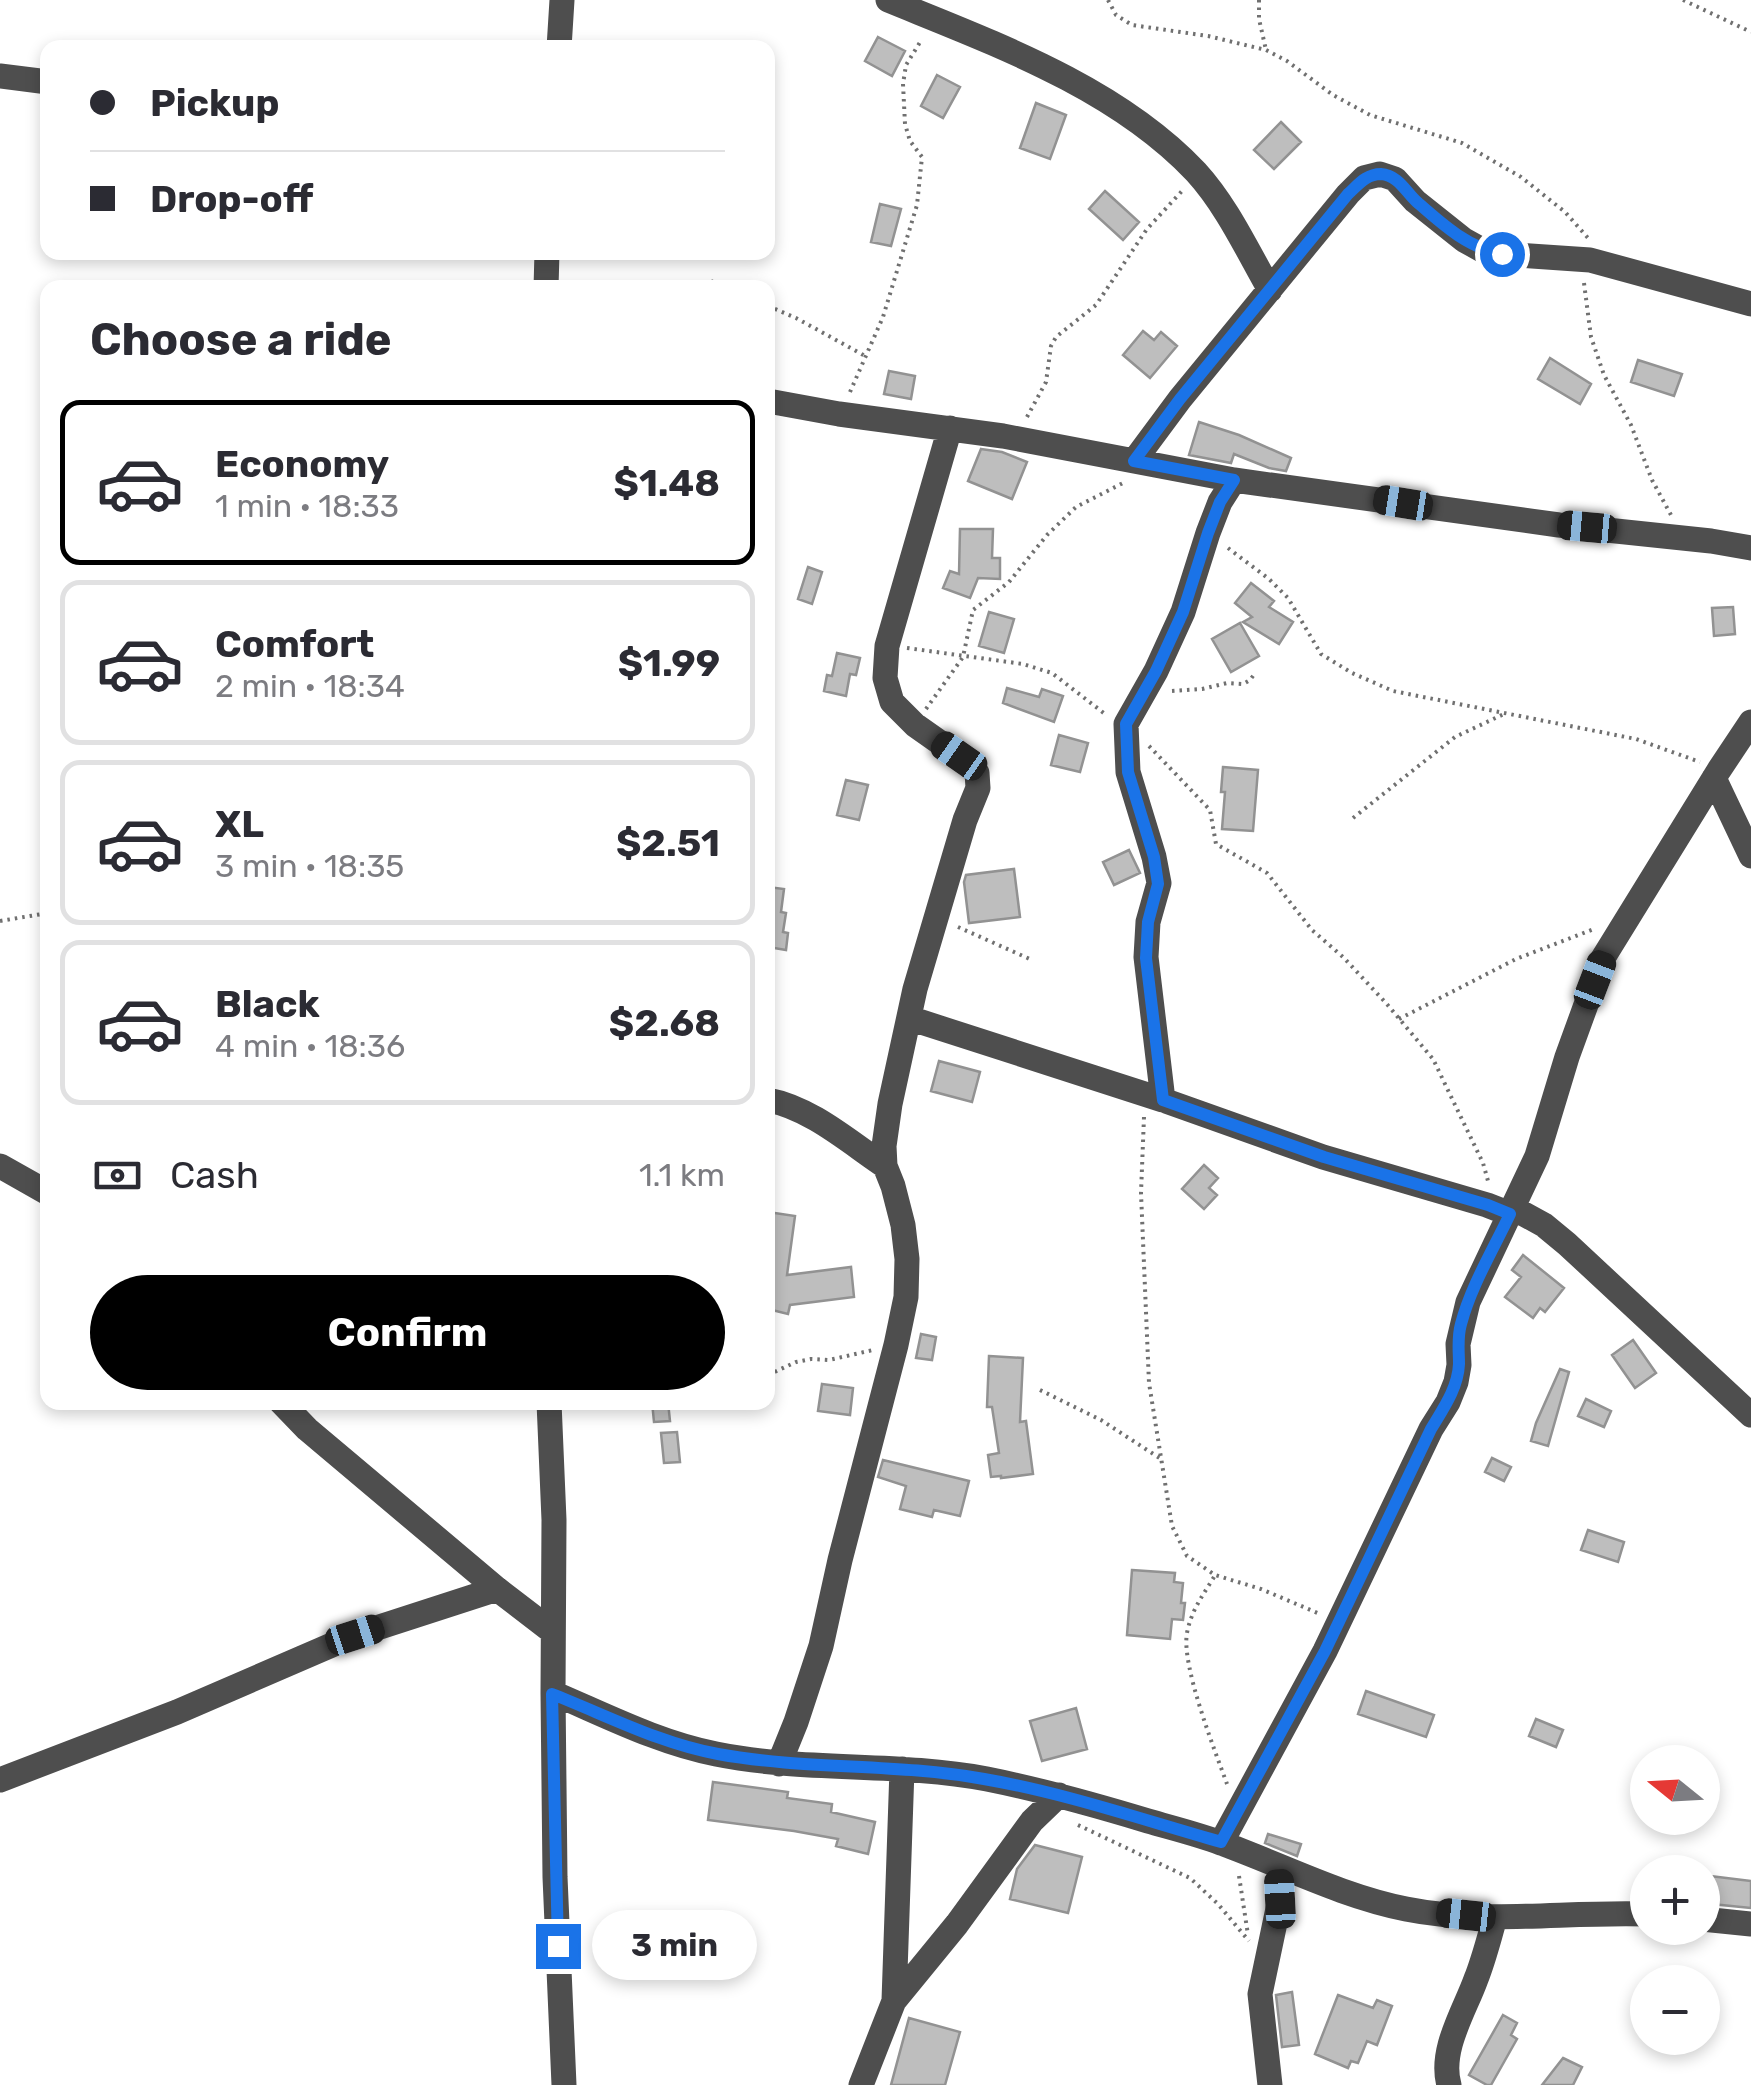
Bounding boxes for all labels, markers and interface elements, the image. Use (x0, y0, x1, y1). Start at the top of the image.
text: Pickup (150, 80, 279, 126)
text: Drop-off (150, 176, 313, 222)
route start (1480, 232, 1525, 277)
text: Choose a ride (90, 313, 392, 366)
icon: car (95, 438, 185, 528)
text: Economy (215, 441, 389, 487)
text: $1.48 (614, 460, 720, 506)
car (1371, 483, 1435, 523)
text: 1 min · 18:33 (215, 487, 399, 525)
car (1556, 509, 1618, 545)
icon: car (95, 618, 185, 708)
text: Comfort (215, 621, 374, 667)
text: $1.99 (618, 640, 720, 686)
text: 2 min · 18:34 (215, 667, 405, 705)
car (926, 727, 992, 785)
icon: car (95, 798, 185, 888)
text: XL (215, 801, 264, 847)
text: $2.51 (616, 820, 720, 866)
text: 3 min · 18:35 (215, 847, 404, 885)
car (1570, 947, 1620, 1013)
icon: car (95, 978, 185, 1068)
text: Black (215, 981, 320, 1027)
text: $2.68 (609, 1000, 720, 1046)
text: 4 min · 18:36 (215, 1027, 405, 1065)
icon: cash (90, 1148, 145, 1203)
text: Cash (170, 1152, 259, 1198)
text: 1.1 km (639, 1156, 725, 1194)
button: Confirm (90, 1275, 725, 1390)
car (322, 1611, 388, 1659)
north arrow (1630, 1745, 1720, 1835)
map controls (1630, 1745, 1720, 2055)
button: + (1630, 1855, 1720, 1945)
car (1263, 1868, 1297, 1930)
car (1435, 1897, 1497, 1933)
callout: 3 min (593, 1911, 758, 1981)
route end (536, 1924, 581, 1969)
text: 3 min (631, 1926, 718, 1964)
button: − (1630, 1965, 1720, 2055)

